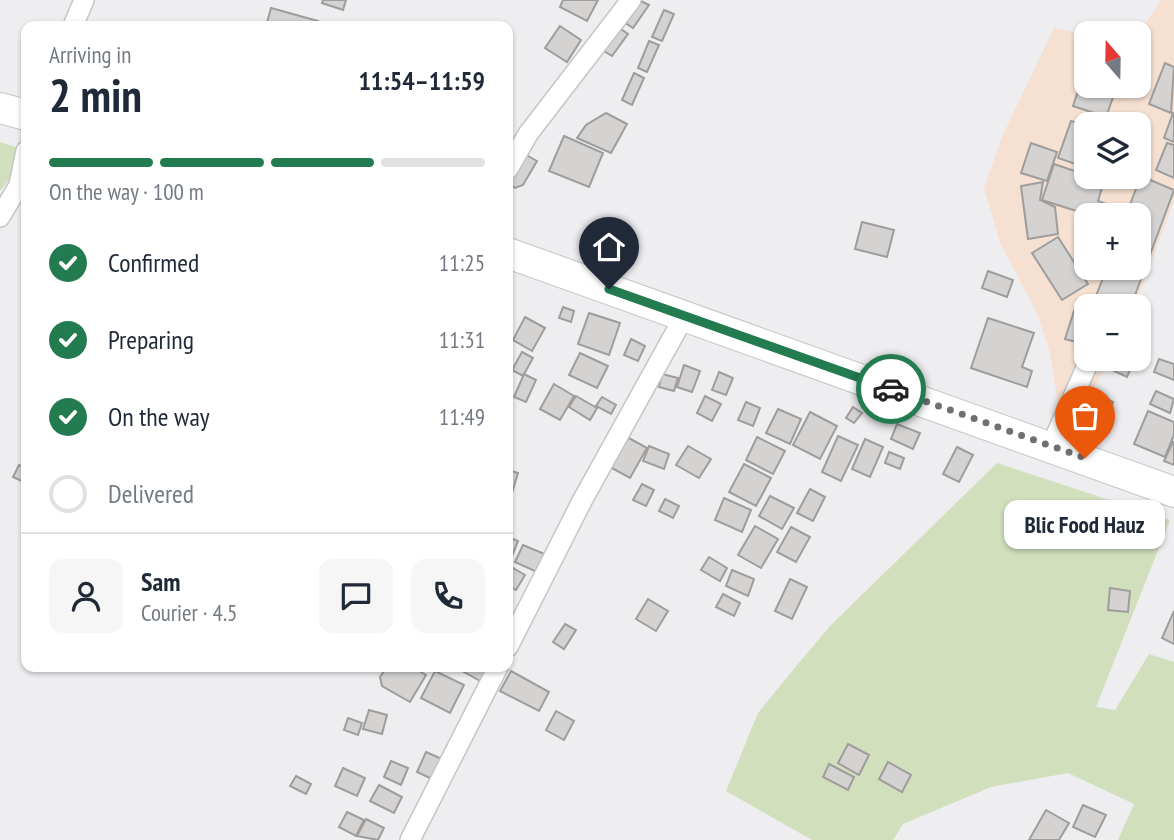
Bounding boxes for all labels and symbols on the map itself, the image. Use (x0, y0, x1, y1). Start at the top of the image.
north arrow (1074, 21, 1152, 98)
pin (579, 217, 639, 289)
courier (856, 354, 926, 424)
pin (1055, 386, 1115, 458)
callout: Blic Food Hauz (1004, 500, 1166, 549)

